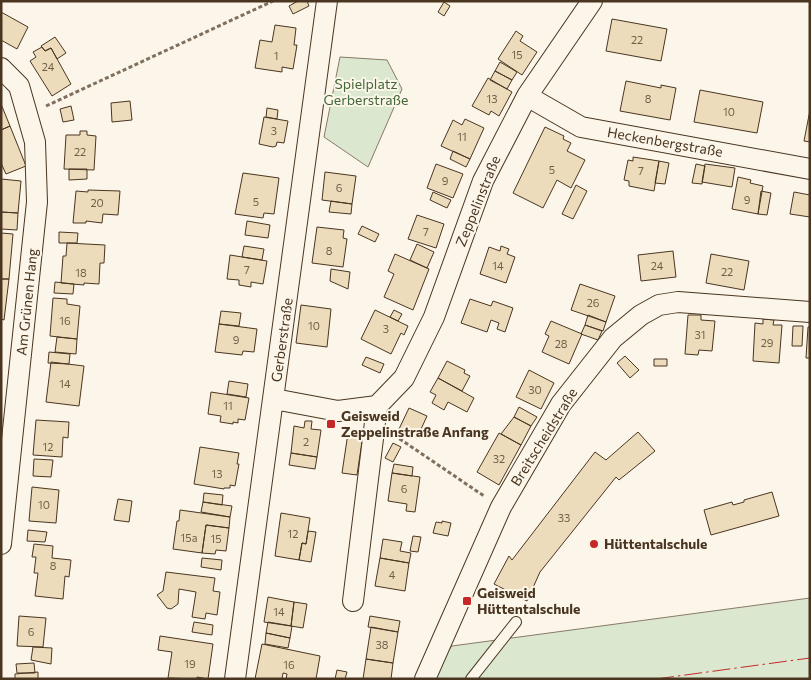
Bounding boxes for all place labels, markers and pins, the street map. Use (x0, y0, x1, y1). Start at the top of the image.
place label: Geisweid Zeppelinstraße Anfang (341, 407, 489, 440)
marker: Geisweid Zeppelinstraße Anfang (325, 418, 337, 430)
place label: Hüttentalschule (604, 535, 707, 552)
marker: Hüttentalschule (588, 538, 600, 550)
place label: Geisweid Hüttentalschule (477, 584, 580, 617)
marker: Geisweid Hüttentalschule (461, 595, 473, 607)

